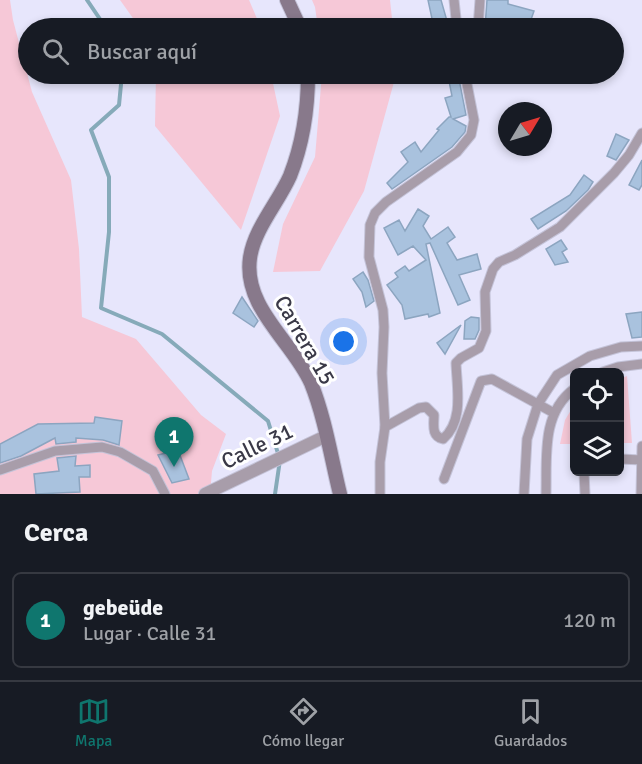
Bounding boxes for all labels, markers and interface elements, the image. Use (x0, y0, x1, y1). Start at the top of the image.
search box (18, 18, 624, 84)
icon: search (39, 35, 72, 68)
text: Buscar aquí (87, 38, 197, 65)
north arrow (498, 102, 552, 156)
street label: Carrera 15 (269, 290, 341, 390)
your location (329, 327, 358, 356)
map controls (570, 368, 624, 476)
button: locate (570, 368, 624, 422)
street label: Calle 31 (217, 417, 297, 475)
pin: 1 (154, 418, 194, 467)
button: layers (570, 422, 624, 476)
text: Cerca (24, 517, 88, 549)
text: gebeüde (83, 594, 163, 621)
text: 1 (40, 608, 51, 633)
text: 120 m (563, 608, 616, 633)
text: Lugar · Calle 31 (83, 621, 216, 646)
tab: Mapa (75, 695, 112, 751)
tab: Cómo llegar (262, 695, 344, 751)
tab: Guardados (494, 695, 567, 751)

